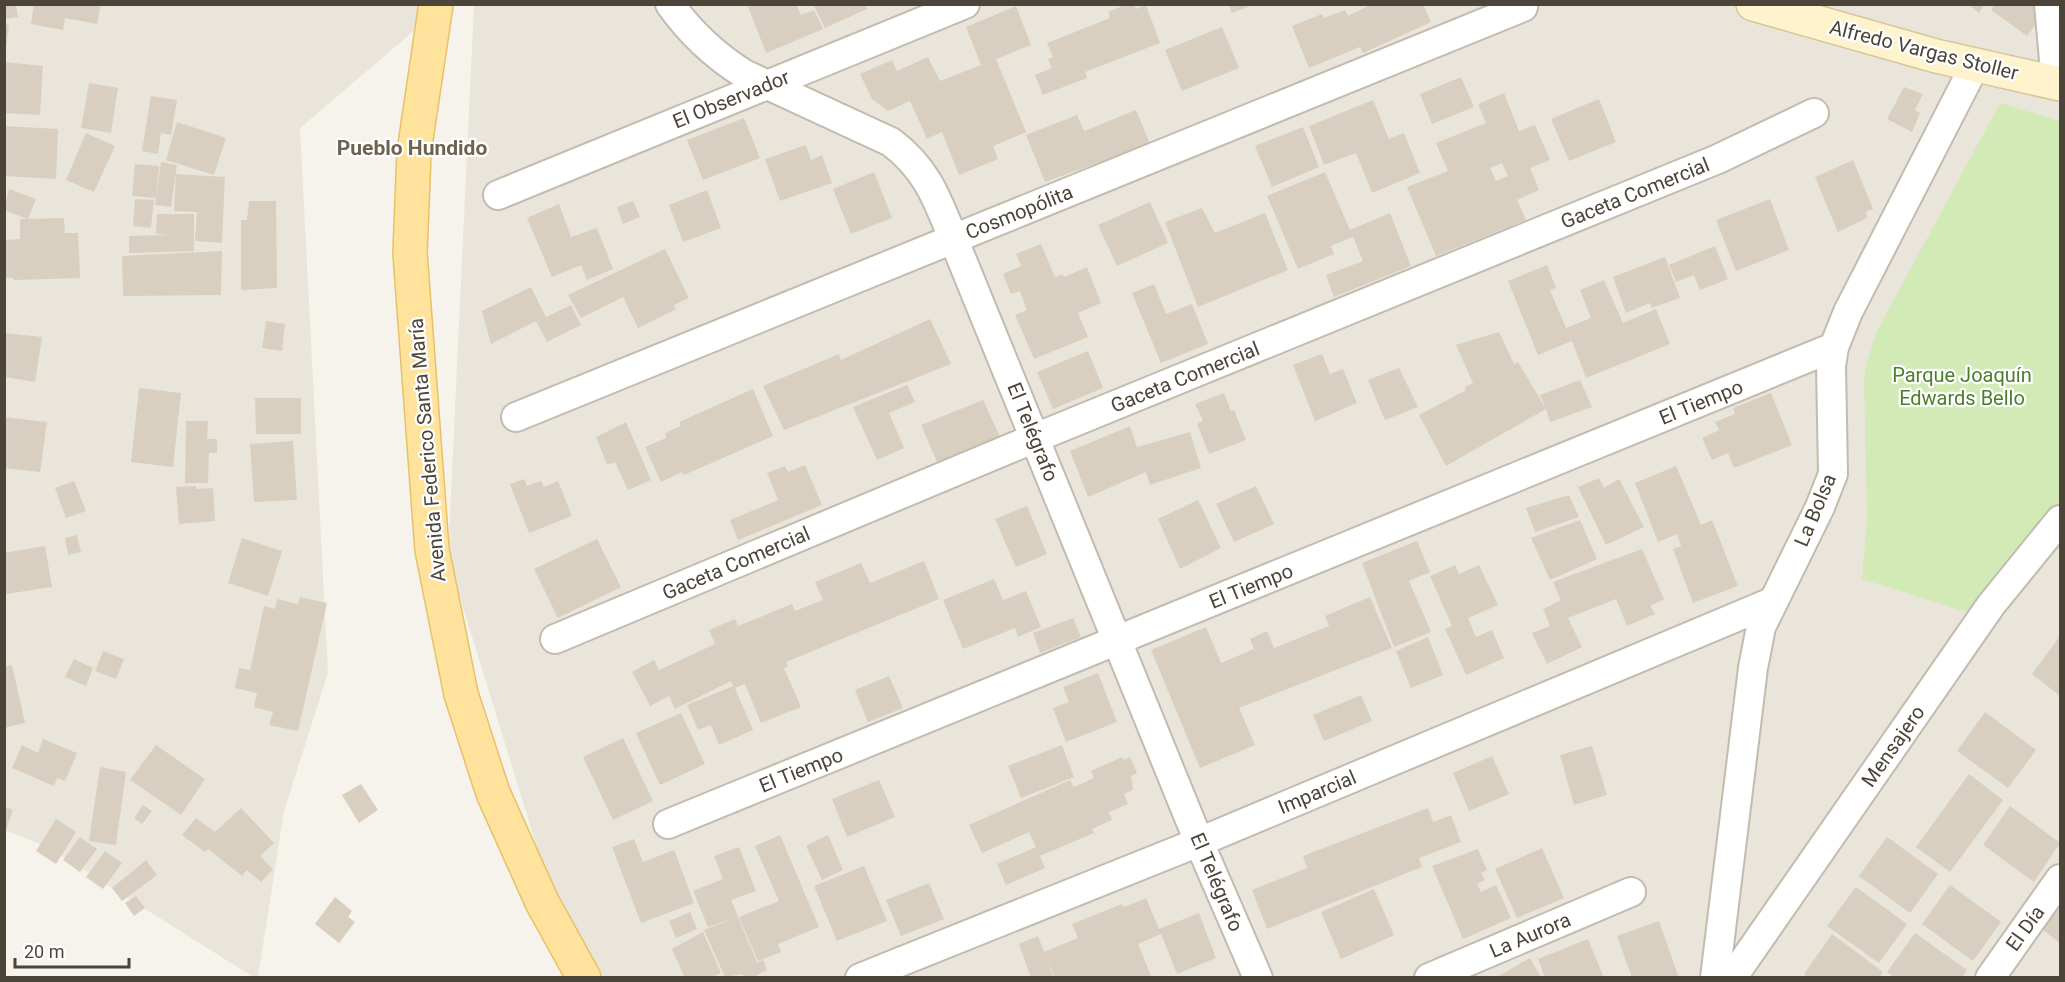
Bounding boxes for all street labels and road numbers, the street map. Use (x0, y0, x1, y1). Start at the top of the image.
street label: Alfredo Vargas Stoller (1827, 15, 2021, 85)
street label: El Observador (669, 65, 793, 133)
street label: Gaceta Comercial (1557, 152, 1713, 234)
street label: Cosmopólita (962, 180, 1076, 244)
street label: Avenida Federico Santa María (404, 317, 450, 583)
street label: Gaceta Comercial (1107, 336, 1263, 418)
street label: El Tiempo (1656, 374, 1746, 430)
street label: El Telégrafo (1002, 379, 1064, 485)
street label: La Bolsa (1789, 470, 1841, 550)
street label: Gaceta Comercial (658, 521, 814, 605)
street label: El Tiempo (1206, 558, 1296, 614)
street label: Mensajero (1856, 701, 1930, 791)
street label: El Tiempo (756, 742, 846, 798)
street label: Imparcial (1274, 765, 1360, 819)
street label: El Telégrafo (1185, 829, 1249, 935)
street label: El Día (2001, 901, 2049, 955)
street label: La Aurora (1486, 907, 1574, 963)

